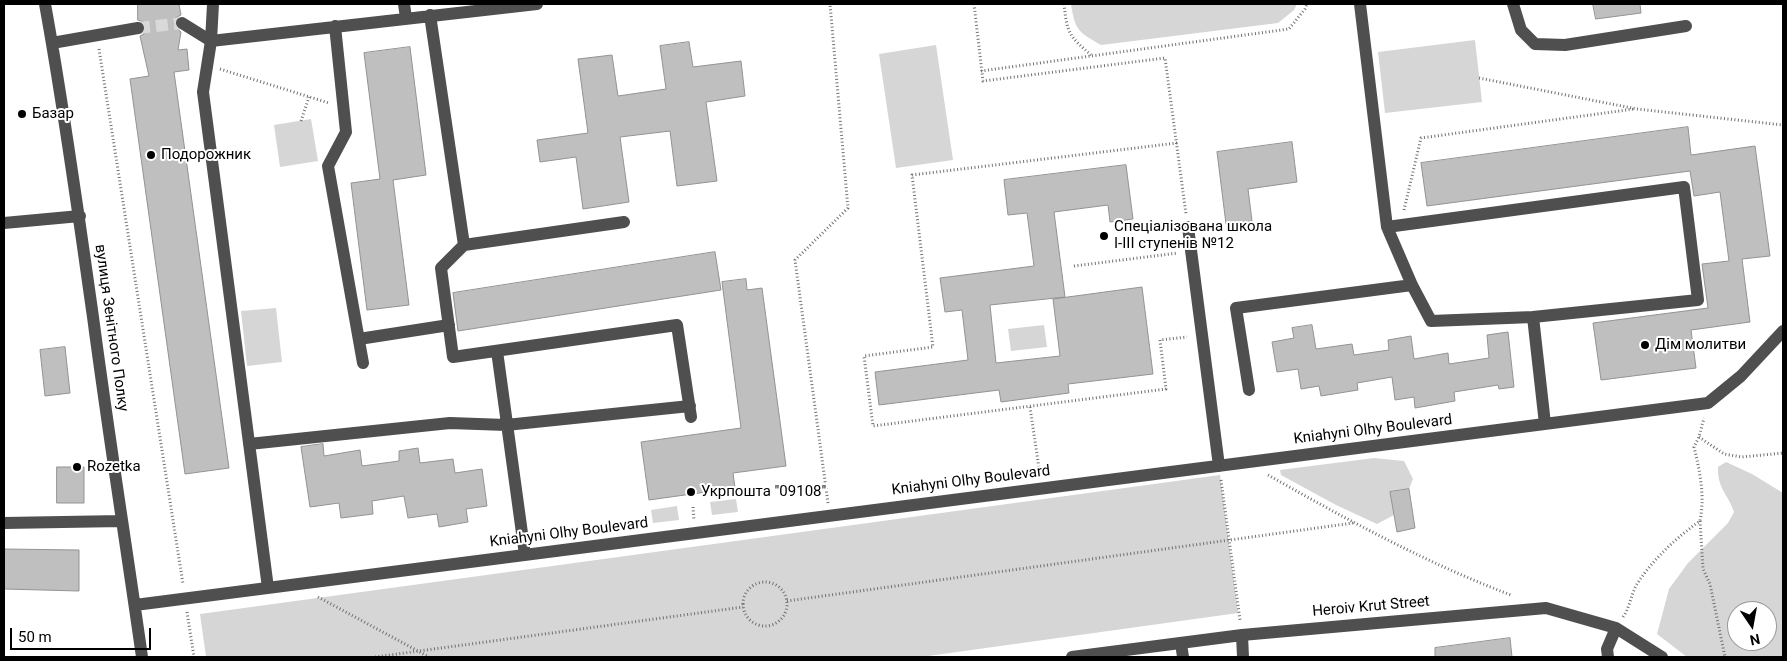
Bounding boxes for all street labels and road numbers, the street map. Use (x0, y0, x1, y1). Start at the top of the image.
street label: вулиця Зенітного Полку (90, 243, 132, 413)
street label: Kniahyni Olhy Boulevard (1293, 411, 1453, 449)
street label: Kniahyni Olhy Boulevard (891, 462, 1051, 500)
street label: Kniahyni Olhy Boulevard (489, 514, 649, 552)
street label: Heroiv Krut Street (1312, 593, 1430, 621)

